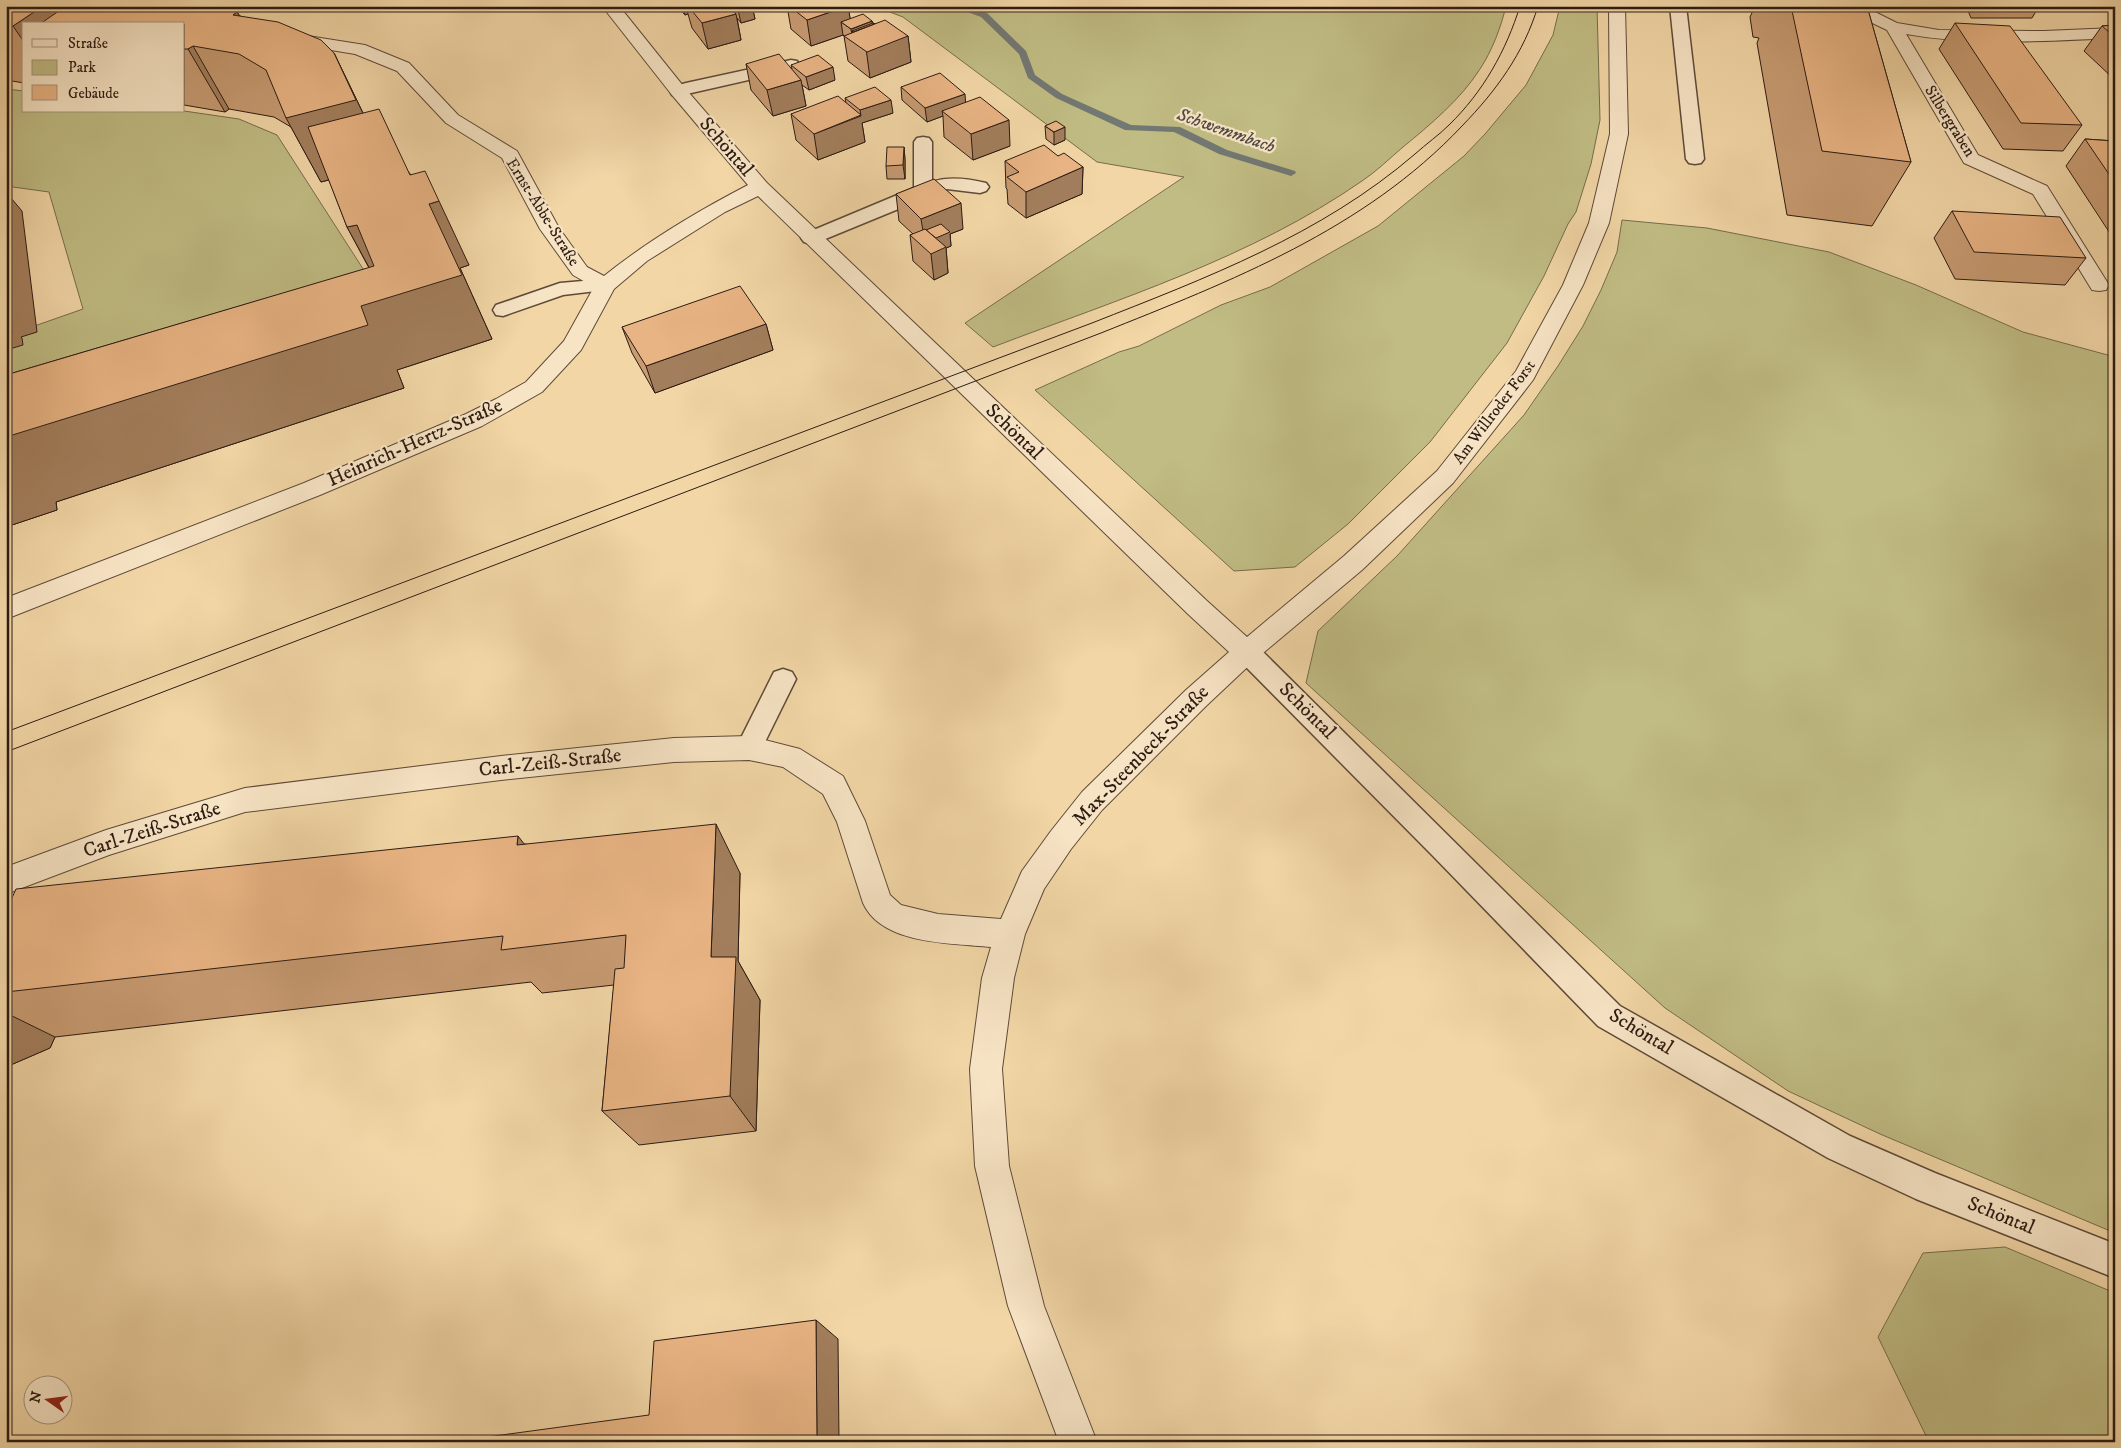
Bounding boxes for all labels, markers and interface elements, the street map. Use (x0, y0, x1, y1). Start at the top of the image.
legend (22, 22, 185, 112)
text: Straße (68, 34, 108, 53)
text: Park (68, 58, 97, 77)
street label: Silbergraben (1920, 82, 1980, 161)
text: Gebäude (68, 84, 119, 103)
water label: Schwemmbach (1173, 104, 1278, 158)
street label: Schöntal (693, 112, 759, 182)
street label: Ernst-Abbe-Straße (502, 154, 584, 270)
street label: Am Willroder Forst (1448, 356, 1540, 468)
street label: Heinrich-Hertz-Straße (324, 393, 506, 493)
street label: Schöntal (980, 399, 1048, 465)
street label: Schöntal (1273, 677, 1341, 745)
street label: Max-Steenbeck-Straße (1067, 680, 1215, 832)
street label: Carl-Zeiß-Straße (478, 743, 622, 783)
street label: Carl-Zeiß-Straße (80, 796, 224, 864)
street label: Schöntal (1604, 1003, 1678, 1061)
street label: Schöntal (1964, 1191, 2038, 1241)
north arrow (22, 1376, 72, 1426)
text: N (26, 1389, 47, 1405)

